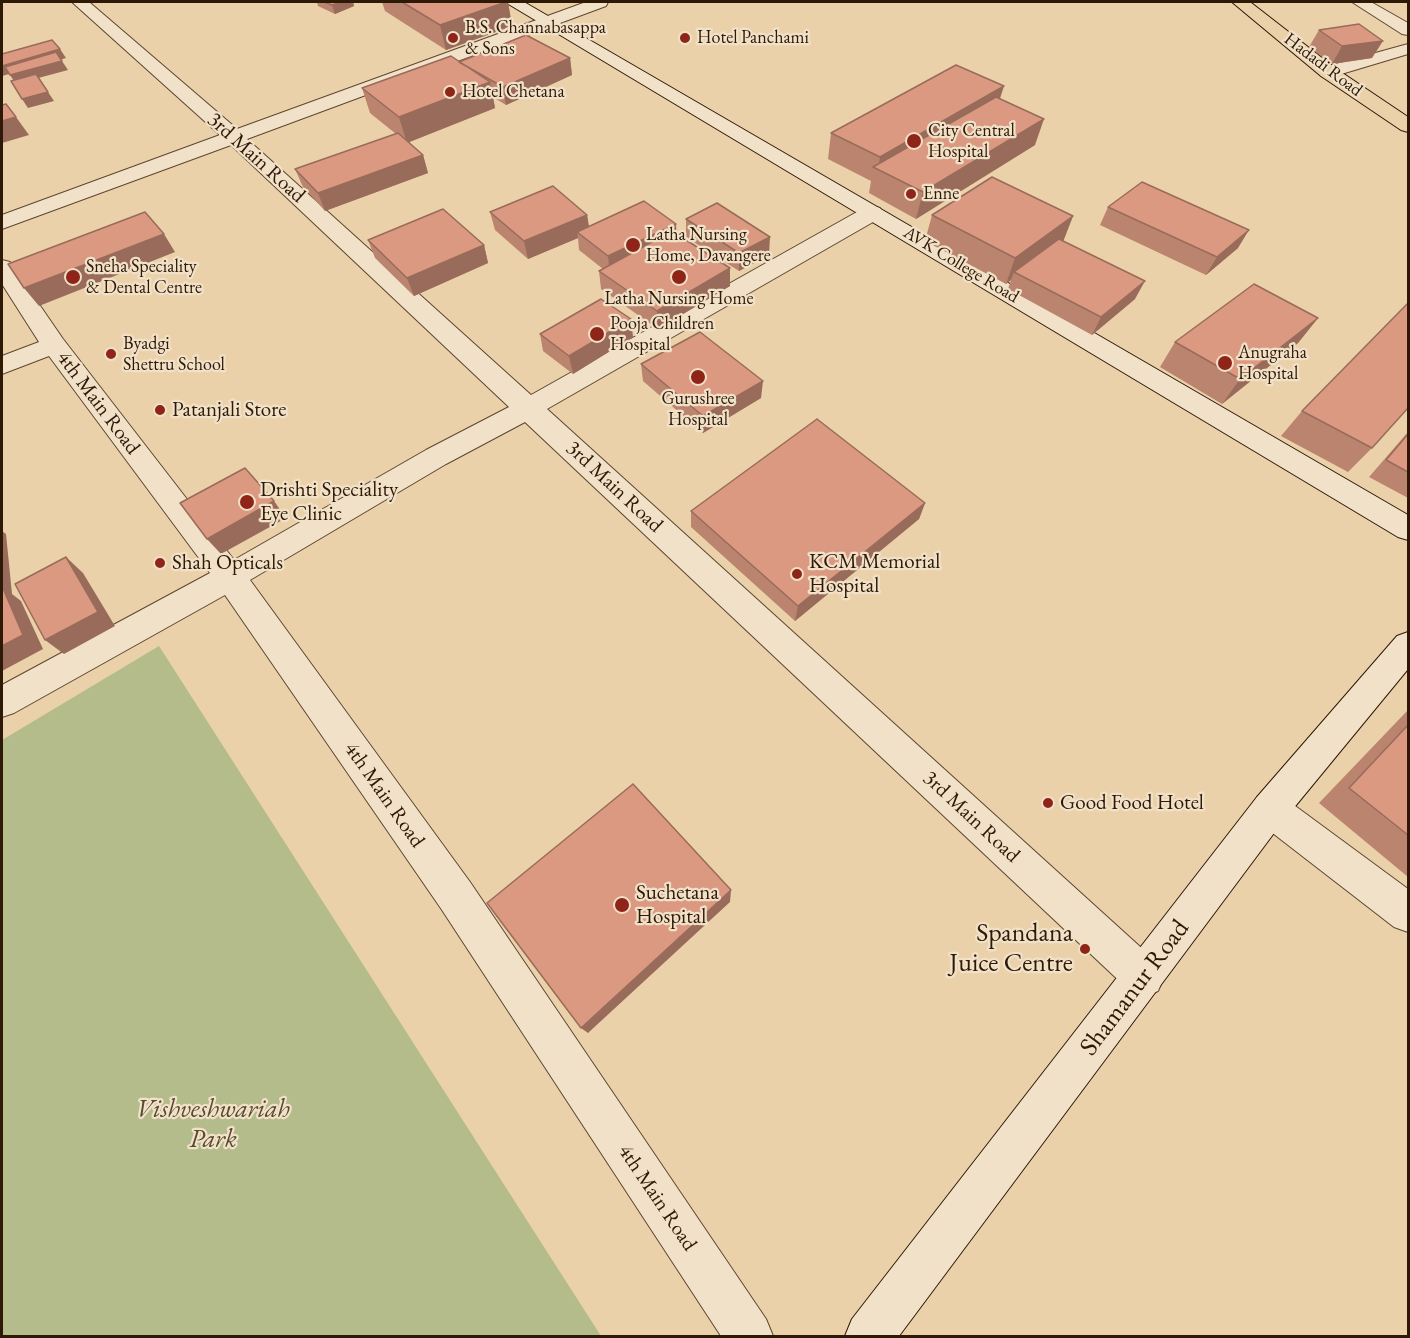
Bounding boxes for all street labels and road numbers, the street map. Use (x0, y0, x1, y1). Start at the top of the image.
street label: Hadadi Road (1279, 28, 1367, 102)
street label: 3rd Main Road (202, 107, 310, 209)
street label: AVK College Road (899, 222, 1023, 308)
street label: 4th Main Road (51, 346, 145, 460)
street label: 3rd Main Road (560, 436, 668, 538)
street label: 4th Main Road (338, 737, 430, 853)
street label: 3rd Main Road (917, 766, 1025, 868)
street label: Shamanur Road (1074, 914, 1196, 1062)
street label: 4th Main Road (612, 1140, 702, 1256)

